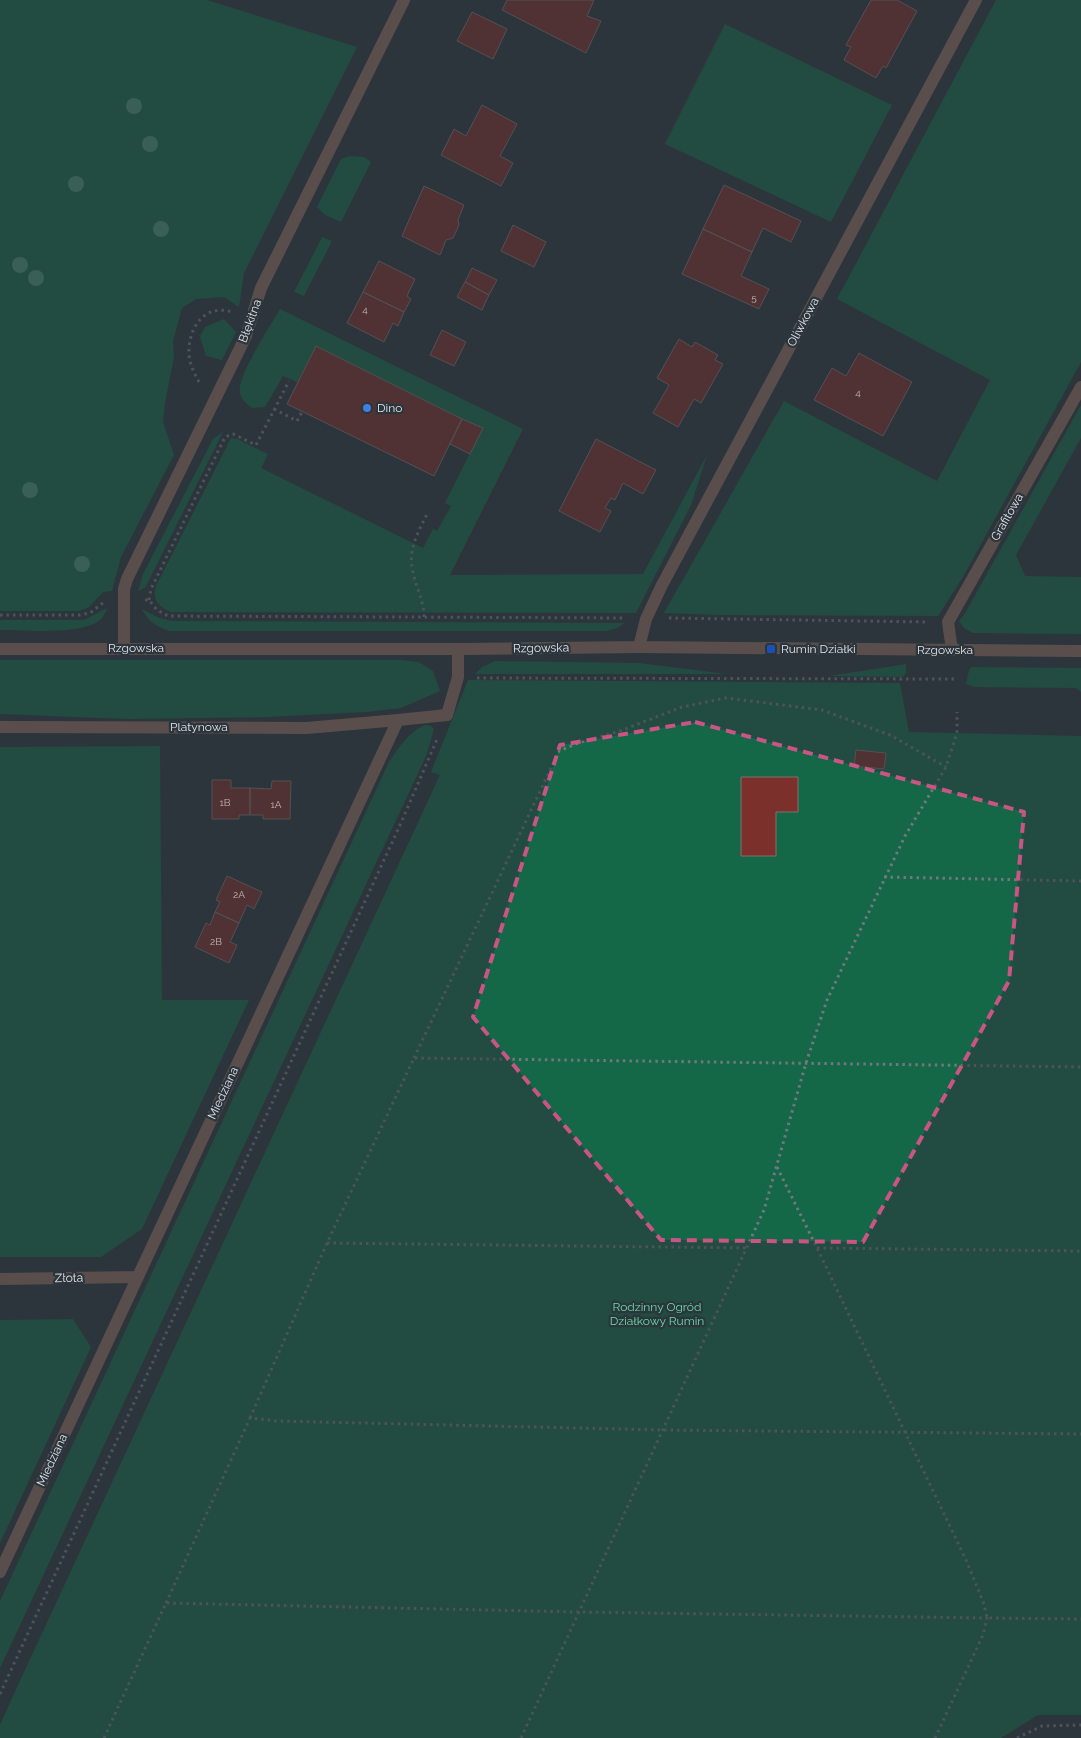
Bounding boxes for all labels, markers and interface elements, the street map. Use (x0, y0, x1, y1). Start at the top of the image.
house number: 5 (751, 292, 757, 303)
street label: Oliwkowa (784, 295, 822, 349)
street label: Błękitna (236, 297, 264, 345)
house number: 4 (362, 304, 368, 315)
house number: 4 (855, 387, 861, 398)
place label: Dino (377, 401, 402, 415)
marker: Dino (361, 402, 373, 414)
street label: Grafitowa (988, 491, 1026, 543)
street label: Rzgowska (108, 641, 164, 655)
street label: Rzgowska (513, 641, 569, 655)
place label: Rumin Działki (781, 642, 856, 656)
marker: Rumin Działki (765, 643, 777, 655)
street label: Rzgowska (917, 643, 973, 657)
street label: Platynowa (170, 720, 228, 734)
house number: 1B (220, 797, 231, 808)
house number: 1A (270, 799, 282, 810)
house number: 2A (233, 889, 245, 900)
house number: 2B (210, 936, 222, 947)
street label: Miedziana (205, 1065, 241, 1121)
street label: Złota (55, 1271, 83, 1285)
park label: Rodzinny Ogród Działkowy Rumin (610, 1300, 704, 1328)
street label: Miedziana (34, 1432, 70, 1488)

